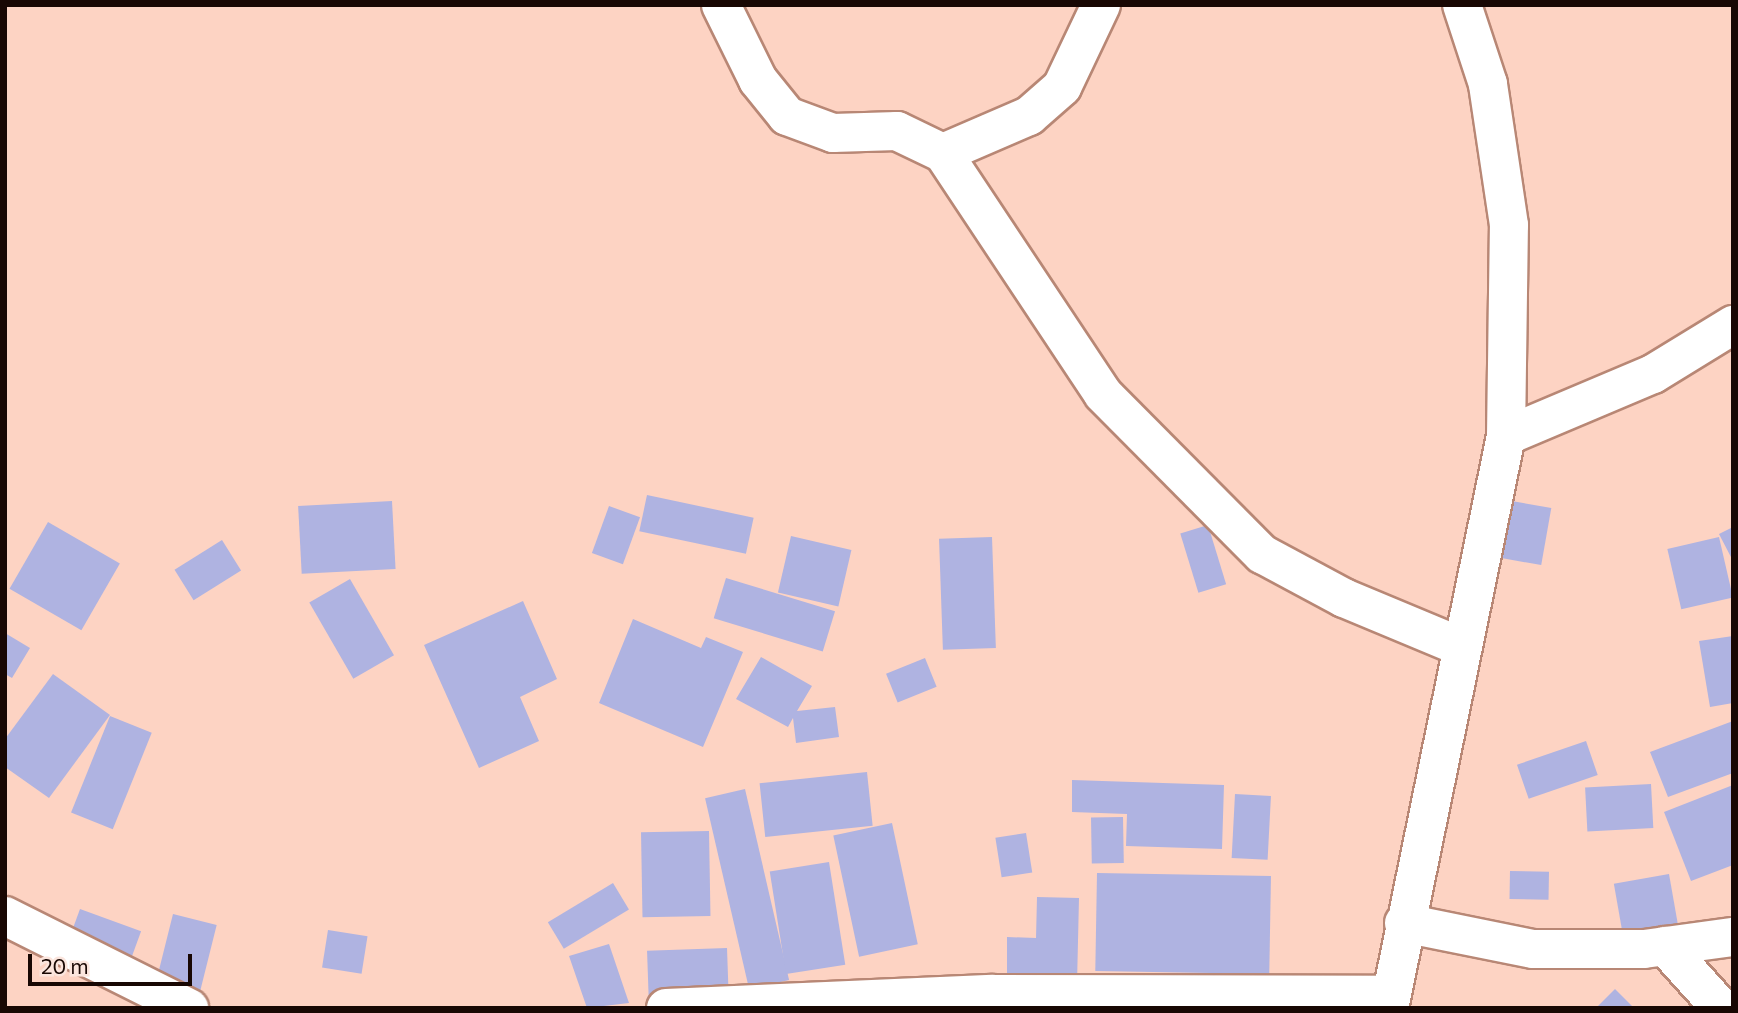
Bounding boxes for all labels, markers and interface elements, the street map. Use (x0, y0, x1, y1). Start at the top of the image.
scale bar (32, 940, 196, 984)
text: 20 m (41, 953, 89, 978)

